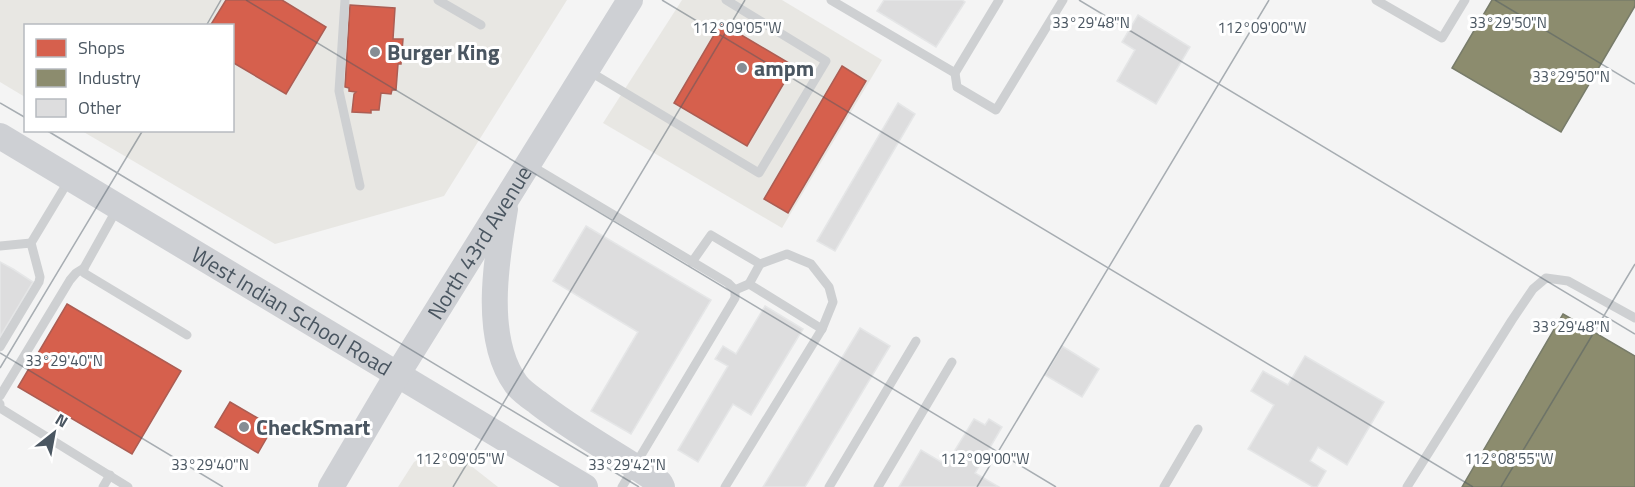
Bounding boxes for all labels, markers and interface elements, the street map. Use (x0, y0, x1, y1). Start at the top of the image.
text: 33°29'48"N (1052, 11, 1130, 34)
text: 33°29'50"N (1469, 11, 1547, 34)
text: 112°09'05"W (692, 16, 782, 39)
text: 112°09'00"W (1217, 16, 1307, 39)
legend (24, 24, 234, 132)
text: Shops (78, 34, 125, 61)
place label: Burger King (387, 35, 500, 69)
marker: Burger King (368, 45, 382, 59)
place label: ampm (754, 51, 814, 85)
marker: ampm (735, 61, 749, 75)
text: Industry (78, 64, 141, 91)
text: 33°29'50"N (1532, 65, 1610, 88)
text: Other (78, 94, 121, 121)
street label: North 43rd Avenue (419, 159, 540, 326)
street label: West Indian School Road (185, 238, 398, 384)
text: 33°29'48"N (1532, 315, 1610, 338)
text: 33°29'40"N (25, 349, 103, 372)
north arrow (24, 403, 84, 463)
text: N (51, 407, 73, 433)
place label: CheckSmart (256, 410, 370, 444)
marker: CheckSmart (237, 420, 251, 434)
text: 112°09'05"W (415, 447, 505, 470)
text: 112°09'00"W (940, 447, 1030, 470)
text: 112°08'55"W (1464, 447, 1554, 470)
text: 33°29'40"N (171, 453, 249, 476)
text: 33°29'42"N (588, 453, 666, 476)

